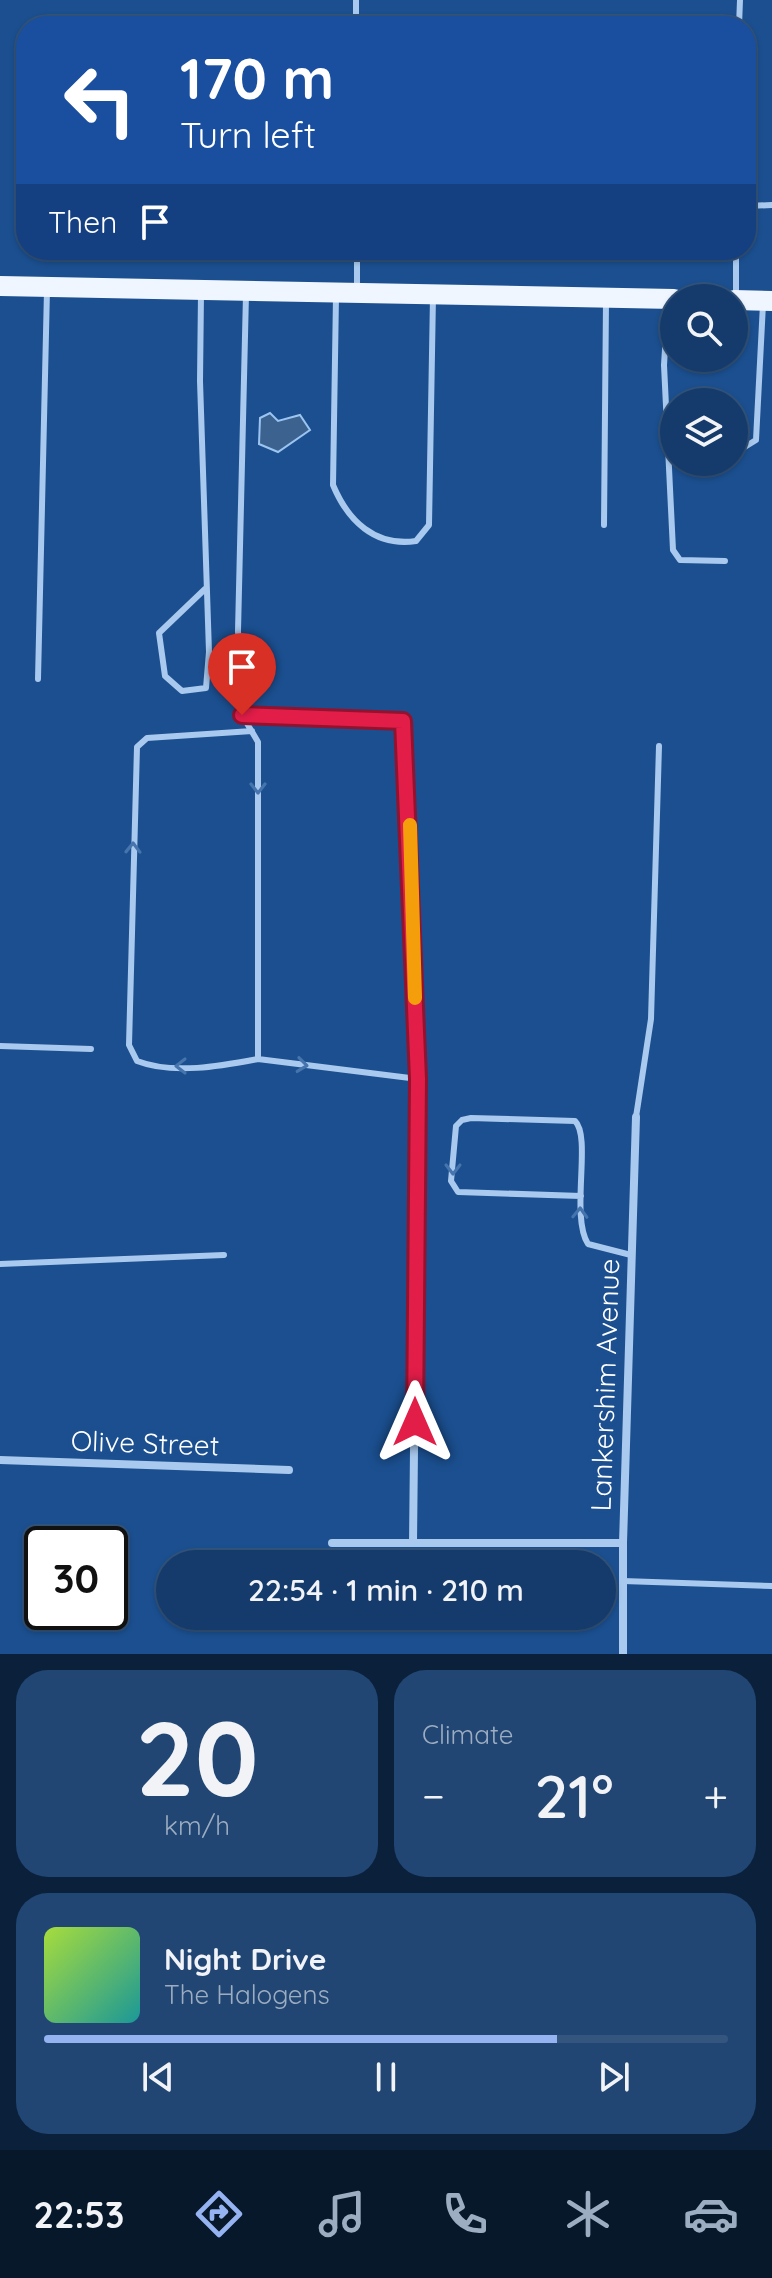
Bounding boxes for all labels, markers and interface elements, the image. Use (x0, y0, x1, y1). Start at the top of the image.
text: 170 m (180, 43, 334, 113)
icon: left (48, 48, 152, 152)
text: Turn left (180, 112, 316, 157)
icon: arrive (133, 200, 177, 244)
text: Then (48, 203, 117, 241)
map controls (660, 284, 748, 476)
button: search (660, 284, 748, 372)
button: layers (660, 388, 748, 476)
pin (208, 633, 276, 715)
icon: arrive (220, 645, 264, 689)
one-way arrow (249, 782, 267, 795)
one-way arrow (124, 841, 141, 854)
one-way arrow (296, 1056, 309, 1073)
one-way arrow (174, 1057, 187, 1075)
one-way arrow (444, 1163, 461, 1176)
one-way arrow (571, 1206, 589, 1219)
street label: Lankershim Avenue (583, 1258, 626, 1512)
position arrow (373, 1380, 457, 1464)
street label: Olive Street (70, 1422, 220, 1463)
speed limit sign: 30 (24, 1526, 128, 1630)
text: 22:54 · 1 min · 210 m (248, 1571, 524, 1609)
text: 20 (135, 1692, 259, 1822)
text: Climate (422, 1718, 513, 1751)
text: 21° (534, 1758, 614, 1833)
text: − (422, 1768, 445, 1823)
text: + (703, 1768, 728, 1823)
text: km/h (164, 1809, 230, 1842)
text: Night Drive (164, 1940, 326, 1978)
text: The Halogens (164, 1978, 330, 2011)
icon: previous (136, 2055, 180, 2099)
icon: pause (364, 2055, 408, 2099)
icon: next (592, 2055, 636, 2099)
icon: directions (191, 2186, 247, 2242)
icon: music (314, 2186, 370, 2242)
icon: phone (437, 2186, 493, 2242)
icon: climate (560, 2186, 616, 2242)
icon: car (683, 2186, 739, 2242)
text: 22:53 (33, 2192, 124, 2237)

